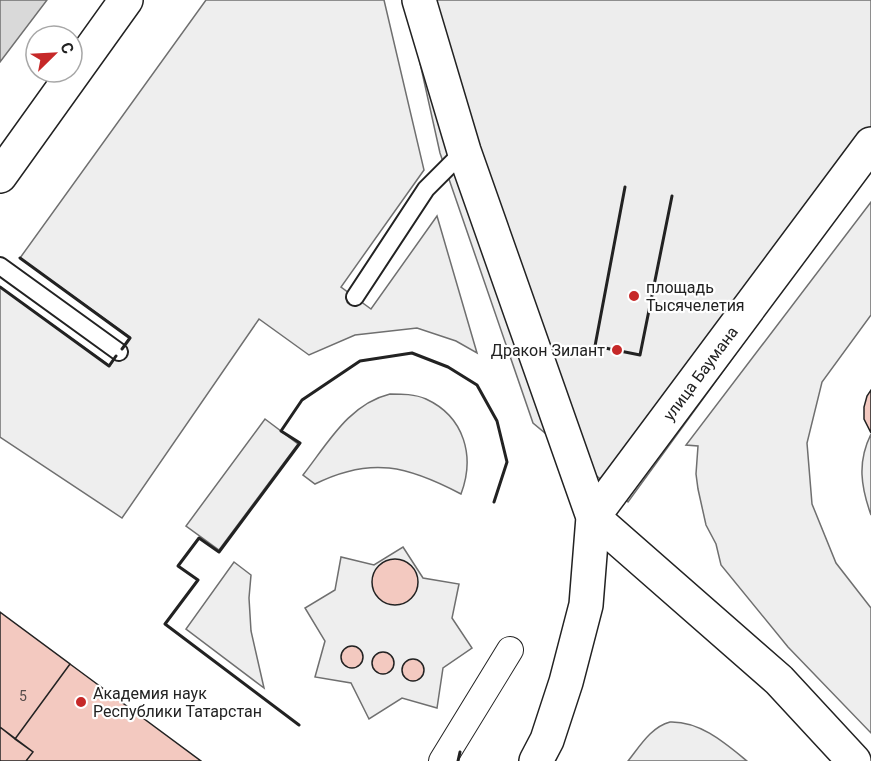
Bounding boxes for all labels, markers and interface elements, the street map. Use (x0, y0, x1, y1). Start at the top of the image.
north arrow (24, 24, 84, 84)
text: С (56, 39, 78, 57)
place label: площадь Тысячелетия (646, 278, 745, 315)
marker: площадь Тысячелетия (627, 289, 641, 303)
street label: улица Баумана (659, 323, 742, 424)
place label: Дракон Зилант (491, 341, 605, 360)
marker: Дракон Зилант (610, 343, 624, 357)
place label: Академия наук Республики Татарстан (93, 684, 262, 721)
house number: 5 (19, 688, 27, 704)
marker: Академия наук Республики Татарстан (74, 695, 88, 709)

